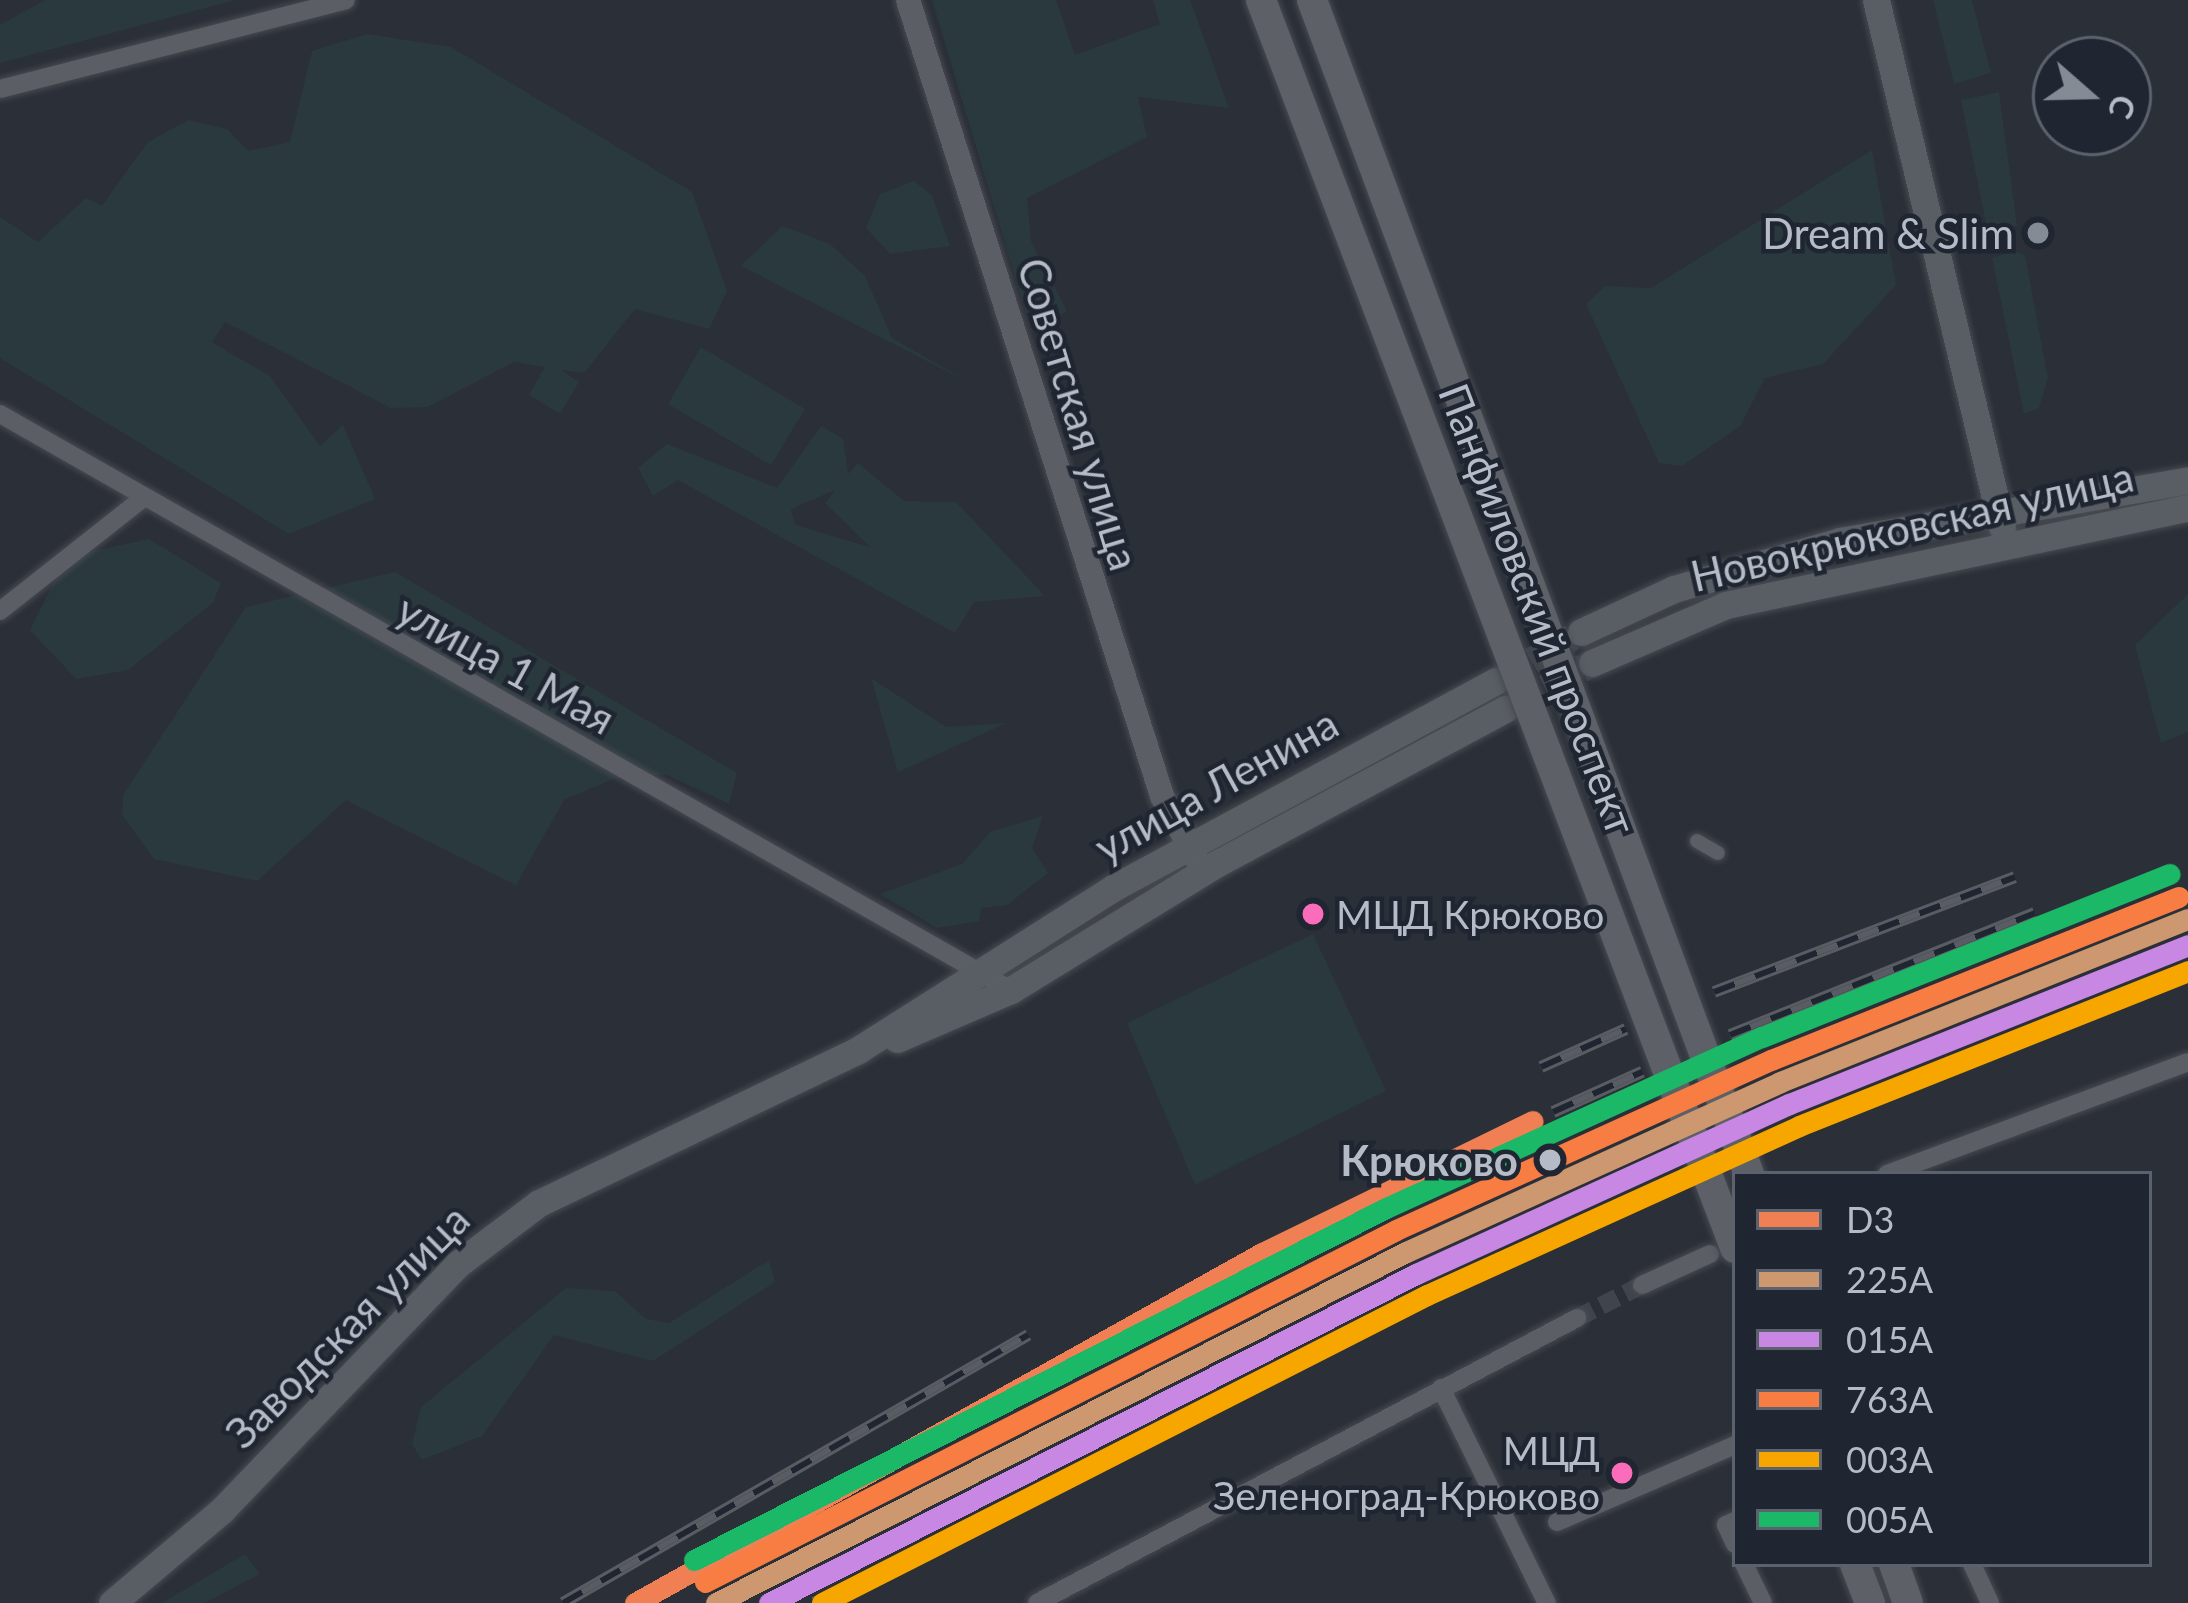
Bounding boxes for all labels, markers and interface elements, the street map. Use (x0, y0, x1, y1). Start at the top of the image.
north arrow (2032, 36, 2152, 156)
text: С (2100, 90, 2146, 124)
place label: Dream & Slim (1762, 208, 2014, 258)
marker: Dream & Slim (2025, 220, 2051, 246)
street label: Советская улица (1008, 252, 1150, 576)
street label: Панфиловский проспект (1429, 377, 1647, 841)
street label: Новокрюковская улица (1686, 451, 2138, 601)
street label: улица 1 Мая (389, 584, 623, 744)
street label: улица Ленина (1086, 698, 1346, 872)
place label: МЦД Крюково (1336, 891, 1604, 937)
marker: МЦД Крюково (1302, 903, 1324, 925)
place label: Крюково (1340, 1135, 1518, 1185)
marker: Крюково (1529, 1139, 1571, 1181)
legend (1732, 1171, 2152, 1567)
street label: Заводская улица (215, 1194, 479, 1458)
text: D3 (1846, 1197, 1894, 1241)
text: 225А (1846, 1257, 1933, 1301)
text: 015А (1846, 1317, 1933, 1361)
text: 763А (1846, 1377, 1933, 1421)
place label: МЦД Зеленоград-Крюково (1213, 1428, 1600, 1519)
text: 003А (1846, 1437, 1933, 1481)
marker: МЦД Зеленоград-Крюково (1611, 1462, 1633, 1484)
text: 005А (1846, 1497, 1933, 1541)

